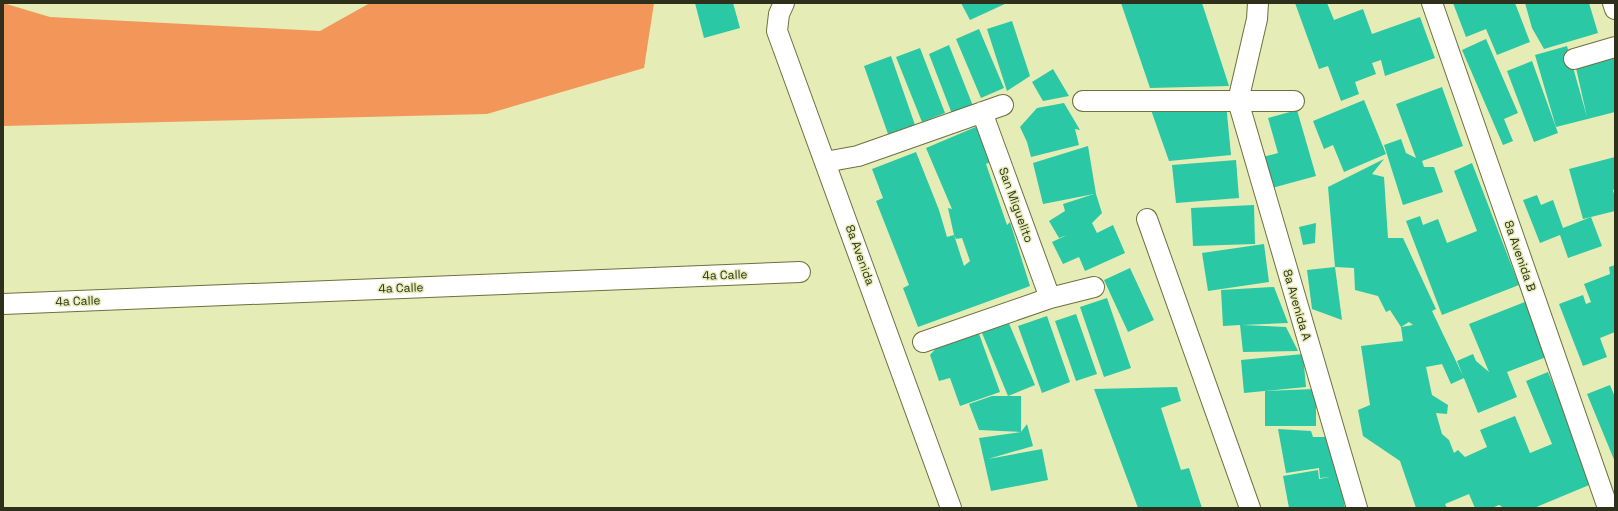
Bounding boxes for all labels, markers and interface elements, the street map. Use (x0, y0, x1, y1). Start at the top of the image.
street label: San Miguelito (995, 165, 1037, 245)
street label: 8a Avenida B (1500, 218, 1540, 294)
street label: 8a Avenida (842, 223, 878, 287)
street label: 4a Calle (702, 266, 748, 284)
street label: 8a Avenida A (1279, 268, 1315, 343)
street label: 4a Calle (378, 279, 424, 297)
street label: 4a Calle (55, 292, 101, 310)

